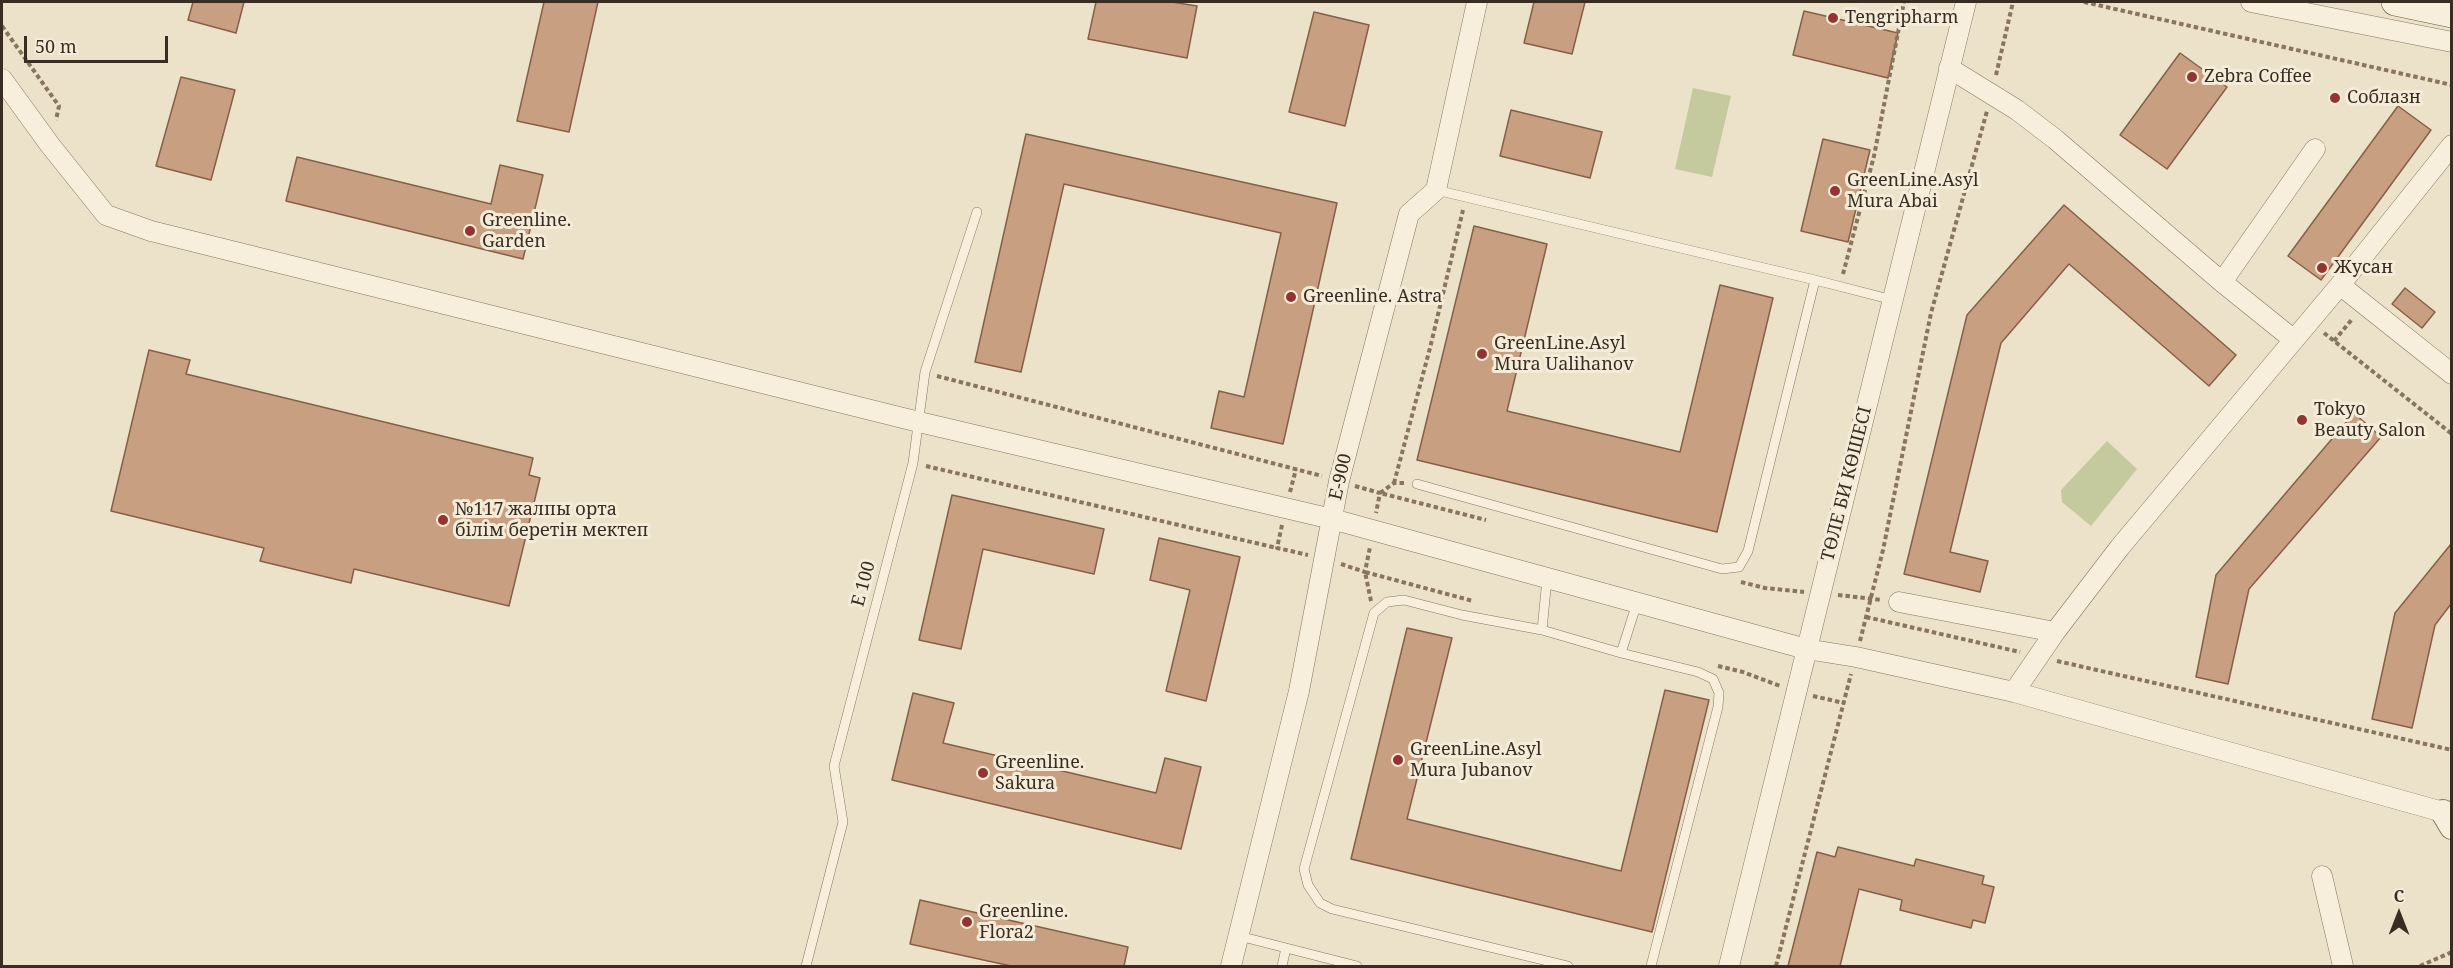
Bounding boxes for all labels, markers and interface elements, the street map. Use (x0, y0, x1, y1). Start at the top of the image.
place label: Tengripharm (1845, 7, 1958, 29)
marker: Tengripharm (1826, 11, 1840, 25)
scale bar (27, 24, 171, 62)
text: 50 m (35, 34, 77, 58)
place label: Zebra Coffee (2204, 66, 2312, 88)
marker: Zebra Coffee (2185, 70, 2199, 84)
place label: Соблазн (2347, 87, 2421, 109)
marker: Соблазн (2328, 91, 2342, 105)
place label: GreenLine.Asyl Mura Abai (1847, 170, 1978, 213)
marker: GreenLine.Asyl Mura Abai (1828, 184, 1842, 198)
place label: Greenline. Garden (482, 210, 571, 252)
marker: Greenline. Garden (463, 224, 477, 238)
place label: Жусан (2334, 257, 2393, 279)
marker: Жусан (2315, 261, 2329, 275)
place label: Greenline. Astra (1303, 286, 1442, 308)
marker: Greenline. Astra (1284, 290, 1298, 304)
place label: GreenLine.Asyl Mura Ualihanov (1494, 333, 1634, 376)
marker: GreenLine.Asyl Mura Ualihanov (1475, 347, 1489, 361)
place label: Tokyo Beauty Salon (2314, 399, 2426, 442)
street label: ТӨЛЕ БИ КӨШЕСІ (1817, 404, 1877, 564)
marker: Tokyo Beauty Salon (2295, 413, 2309, 427)
street label: E-900 (1325, 452, 1357, 502)
place label: №117 жалпы орта білім беретін мектеп (455, 499, 648, 542)
marker: №117 жалпы орта білім беретін мектеп (436, 513, 450, 527)
street label: E 100 (848, 559, 880, 609)
place label: GreenLine.Asyl Mura Jubanov (1410, 739, 1541, 782)
place label: Greenline. Sakura (995, 752, 1084, 795)
marker: GreenLine.Asyl Mura Jubanov (1391, 753, 1405, 767)
marker: Greenline. Sakura (976, 766, 990, 780)
north arrow (2369, 884, 2429, 944)
text: С (2394, 885, 2404, 907)
place label: Greenline. Flora2 (979, 901, 1068, 944)
marker: Greenline. Flora2 (960, 915, 974, 929)

